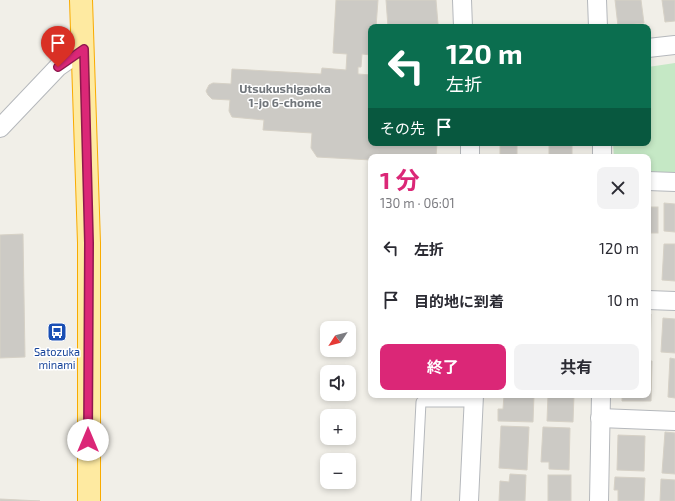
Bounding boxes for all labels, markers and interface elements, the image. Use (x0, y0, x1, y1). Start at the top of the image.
pin (41, 26, 75, 67)
icon: arrive (47, 32, 69, 54)
text: 120 m (446, 36, 523, 70)
icon: left (380, 40, 432, 92)
text: 左折 (446, 73, 482, 95)
district label: Utsukushigaoka 1-jo 6-chome (239, 81, 331, 110)
icon: arrive (433, 116, 455, 138)
text: その先 (380, 119, 425, 137)
text: 1 分 (380, 165, 420, 194)
button: close (597, 167, 639, 209)
text: 130 m · 06:01 (380, 195, 455, 211)
icon: left (380, 237, 402, 259)
text: 120 m (599, 239, 639, 257)
text: 左折 (414, 240, 444, 258)
icon: arrive (380, 289, 402, 311)
text: 10 m (607, 291, 639, 309)
text: 目的地に到着 (414, 292, 504, 310)
bus stop icon: Satozuka minami (46, 321, 68, 343)
north arrow (320, 321, 356, 357)
map controls (320, 321, 356, 489)
button: 終了 (380, 344, 506, 390)
button: 共有 (514, 344, 639, 390)
place label: Satozuka minami (34, 345, 80, 371)
button: sound (320, 365, 356, 401)
button: + (320, 409, 356, 445)
position arrow (67, 419, 109, 461)
button: − (320, 453, 356, 489)

